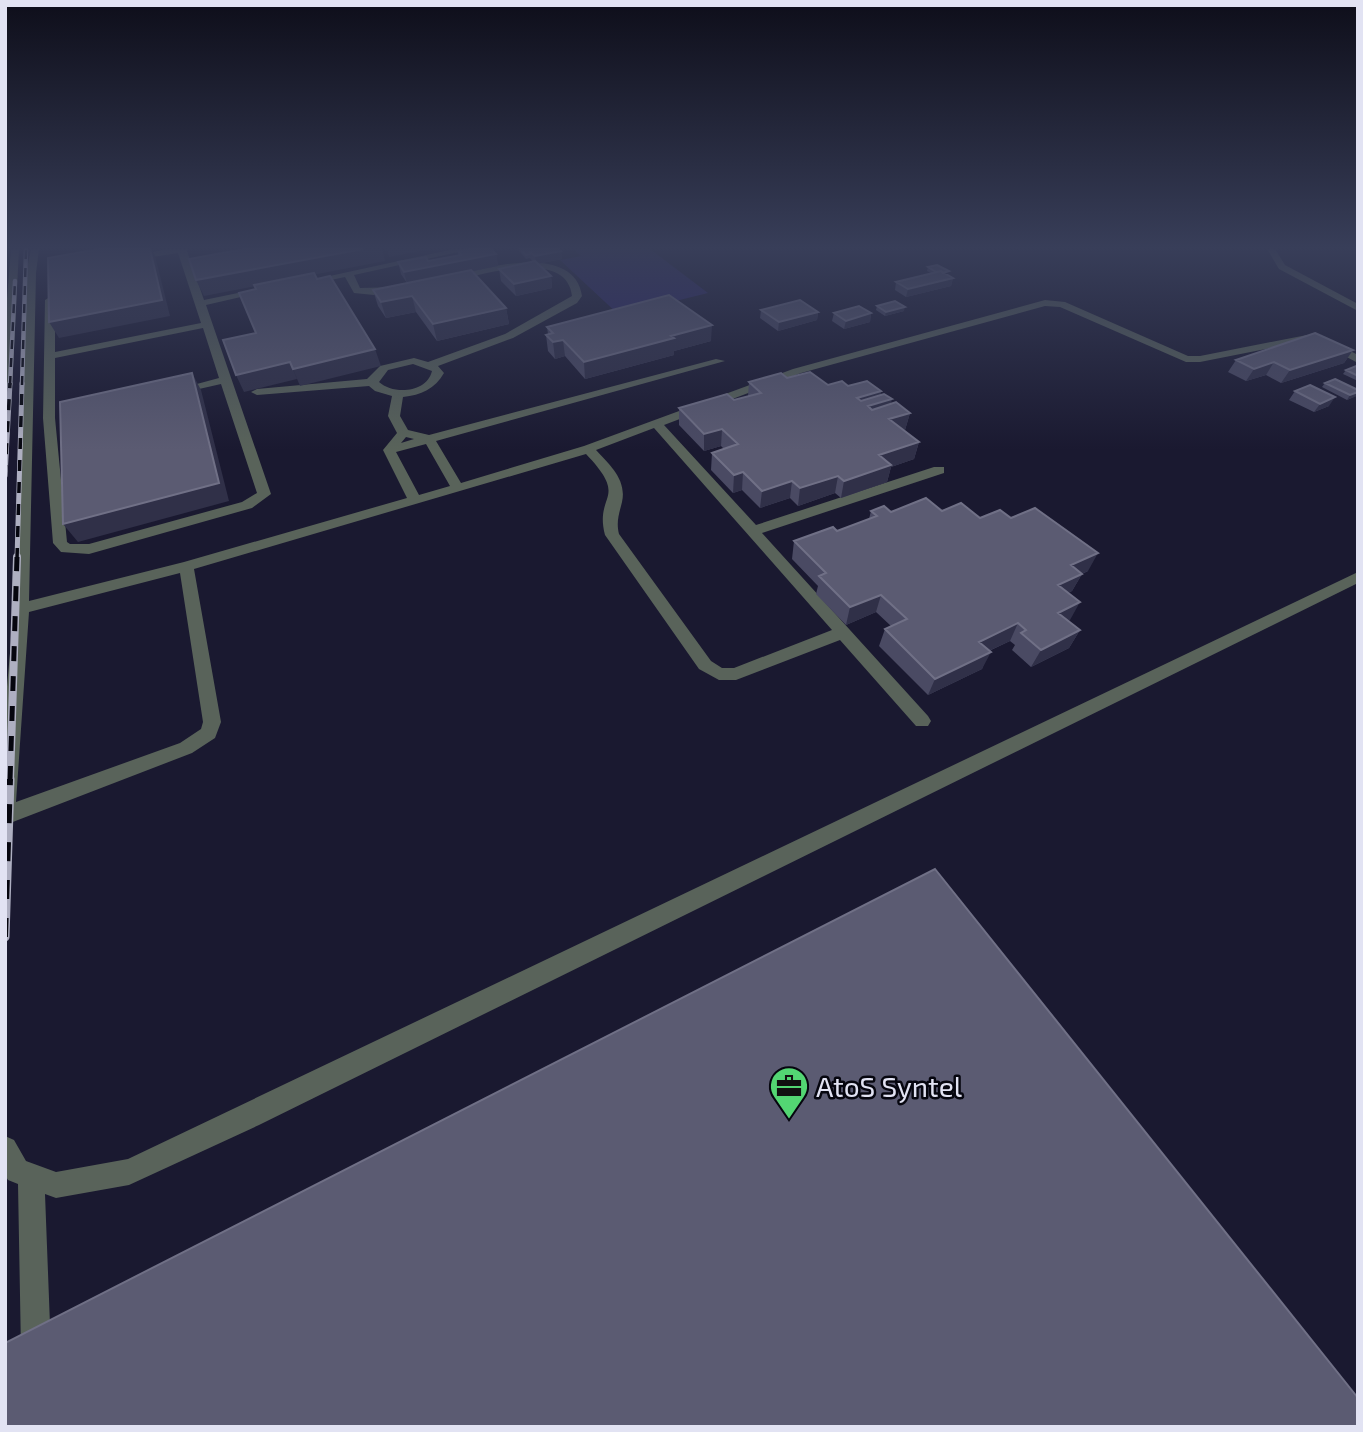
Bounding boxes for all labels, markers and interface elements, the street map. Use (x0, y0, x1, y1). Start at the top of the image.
office icon: AtoS Syntel (768, 1065, 810, 1120)
place label: AtoS Syntel (816, 1069, 963, 1103)

